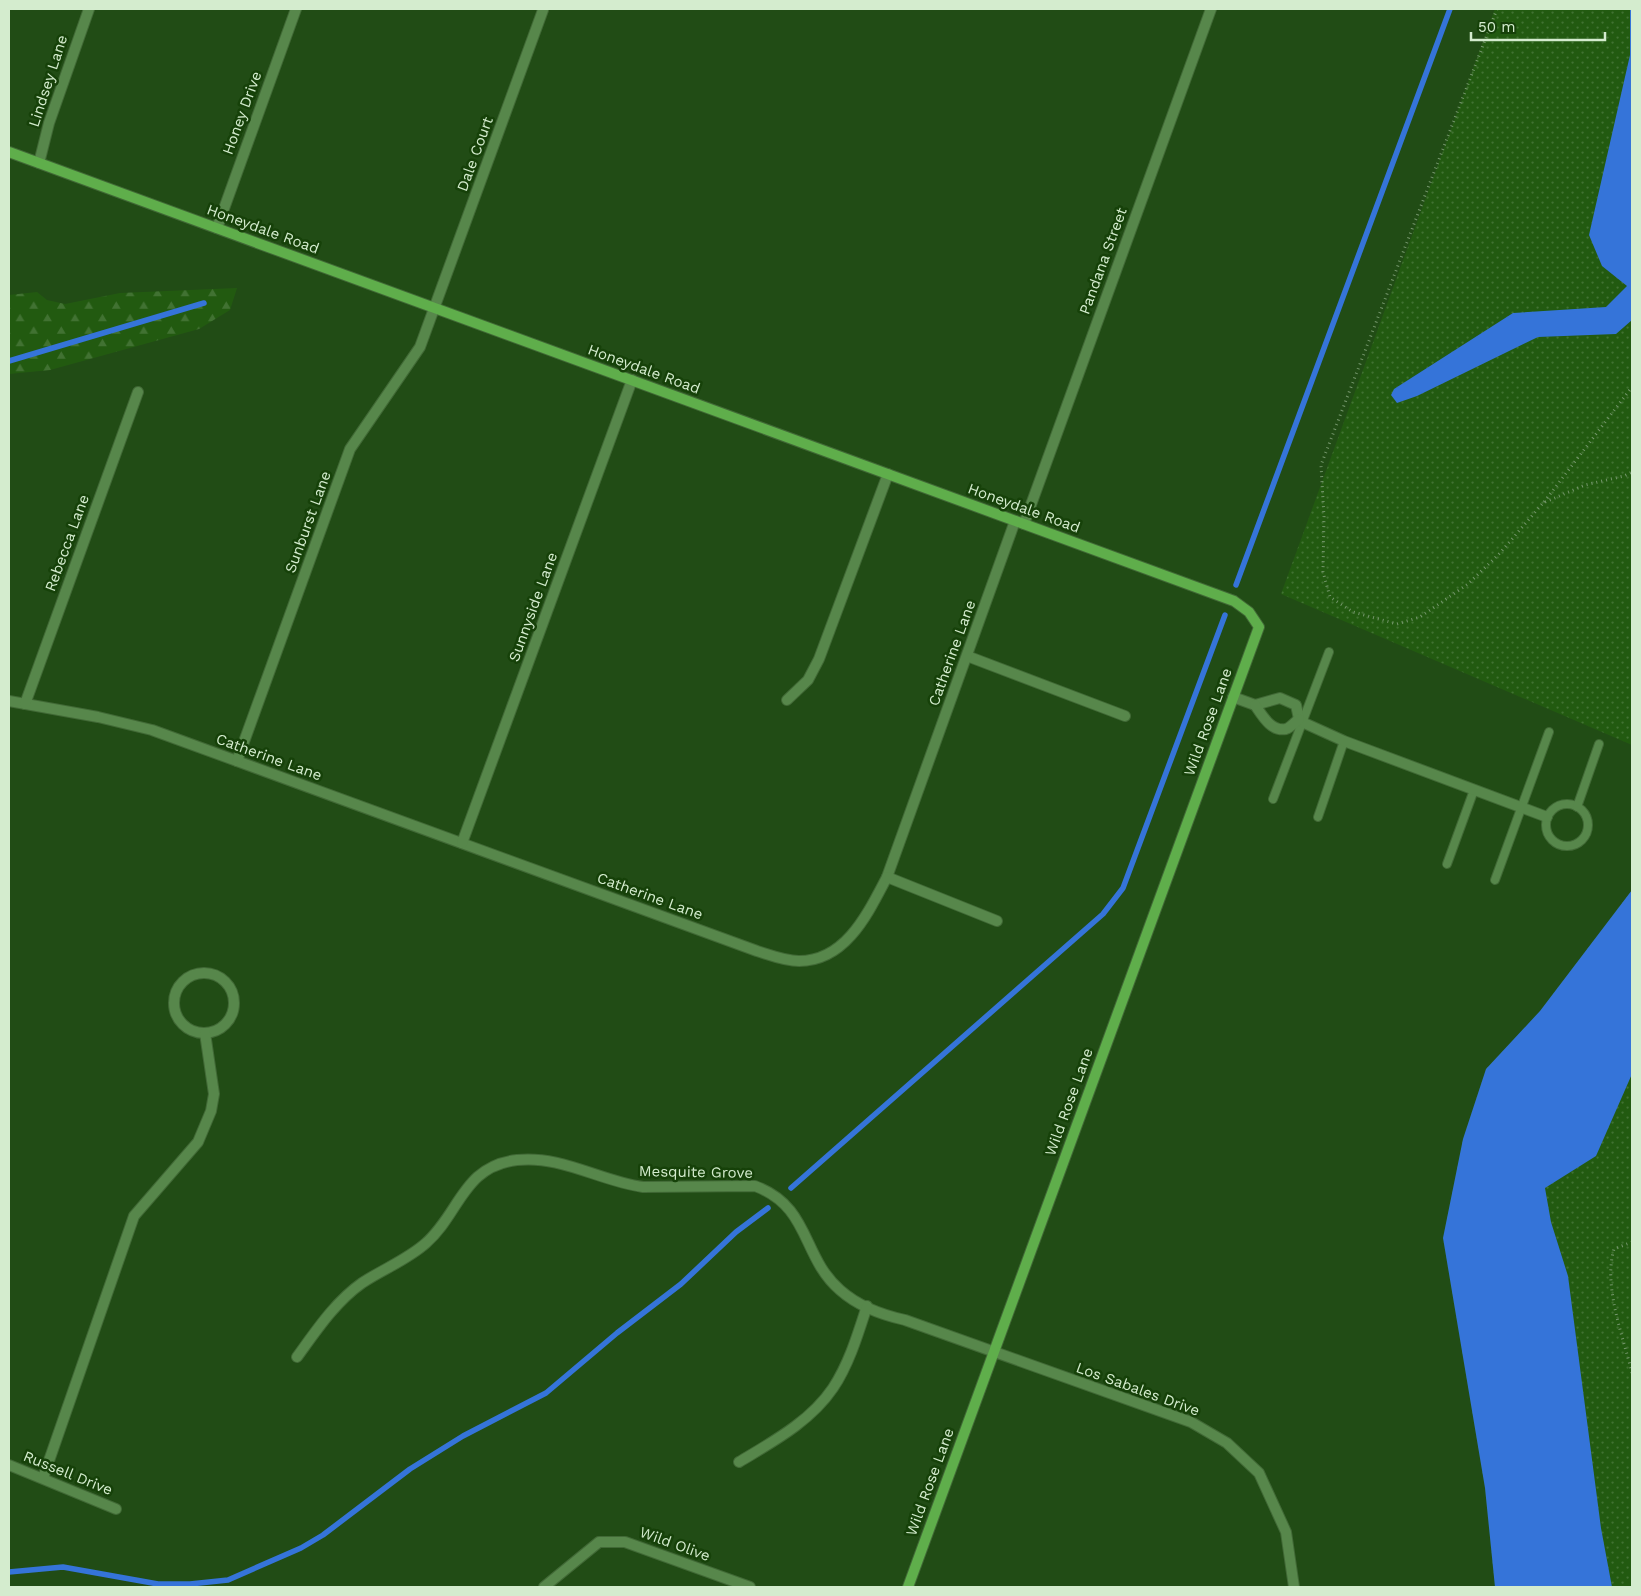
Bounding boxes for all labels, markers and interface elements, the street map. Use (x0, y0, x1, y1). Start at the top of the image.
scale bar (1471, 10, 1605, 42)
text: 50 m (1478, 18, 1515, 36)
street label: Lindsey Lane (25, 33, 71, 129)
street label: Honey Drive (219, 69, 265, 157)
street label: Dale Court (453, 114, 497, 194)
street label: Honeydale Road (204, 200, 322, 258)
street label: Pandana Street (1075, 204, 1131, 317)
street label: Honeydale Road (585, 340, 703, 398)
street label: Sunburst Lane (281, 469, 335, 575)
street label: Honeydale Road (965, 479, 1083, 537)
street label: Rebecca Lane (41, 492, 93, 594)
street label: Sunnyside Lane (505, 550, 561, 664)
street label: Catherine Lane (925, 598, 979, 708)
street label: Wild Rose Lane (1180, 666, 1236, 778)
street label: Catherine Lane (214, 730, 324, 784)
street label: Catherine Lane (595, 869, 705, 923)
street label: Wild Rose Lane (1041, 1046, 1097, 1158)
street label: Mesquite Grove (639, 1162, 753, 1182)
street label: Los Sabales Drive (1074, 1358, 1202, 1420)
street label: Wild Rose Lane (902, 1426, 958, 1538)
street label: Russell Drive (21, 1447, 115, 1499)
street label: Wild Olive (637, 1523, 713, 1565)

